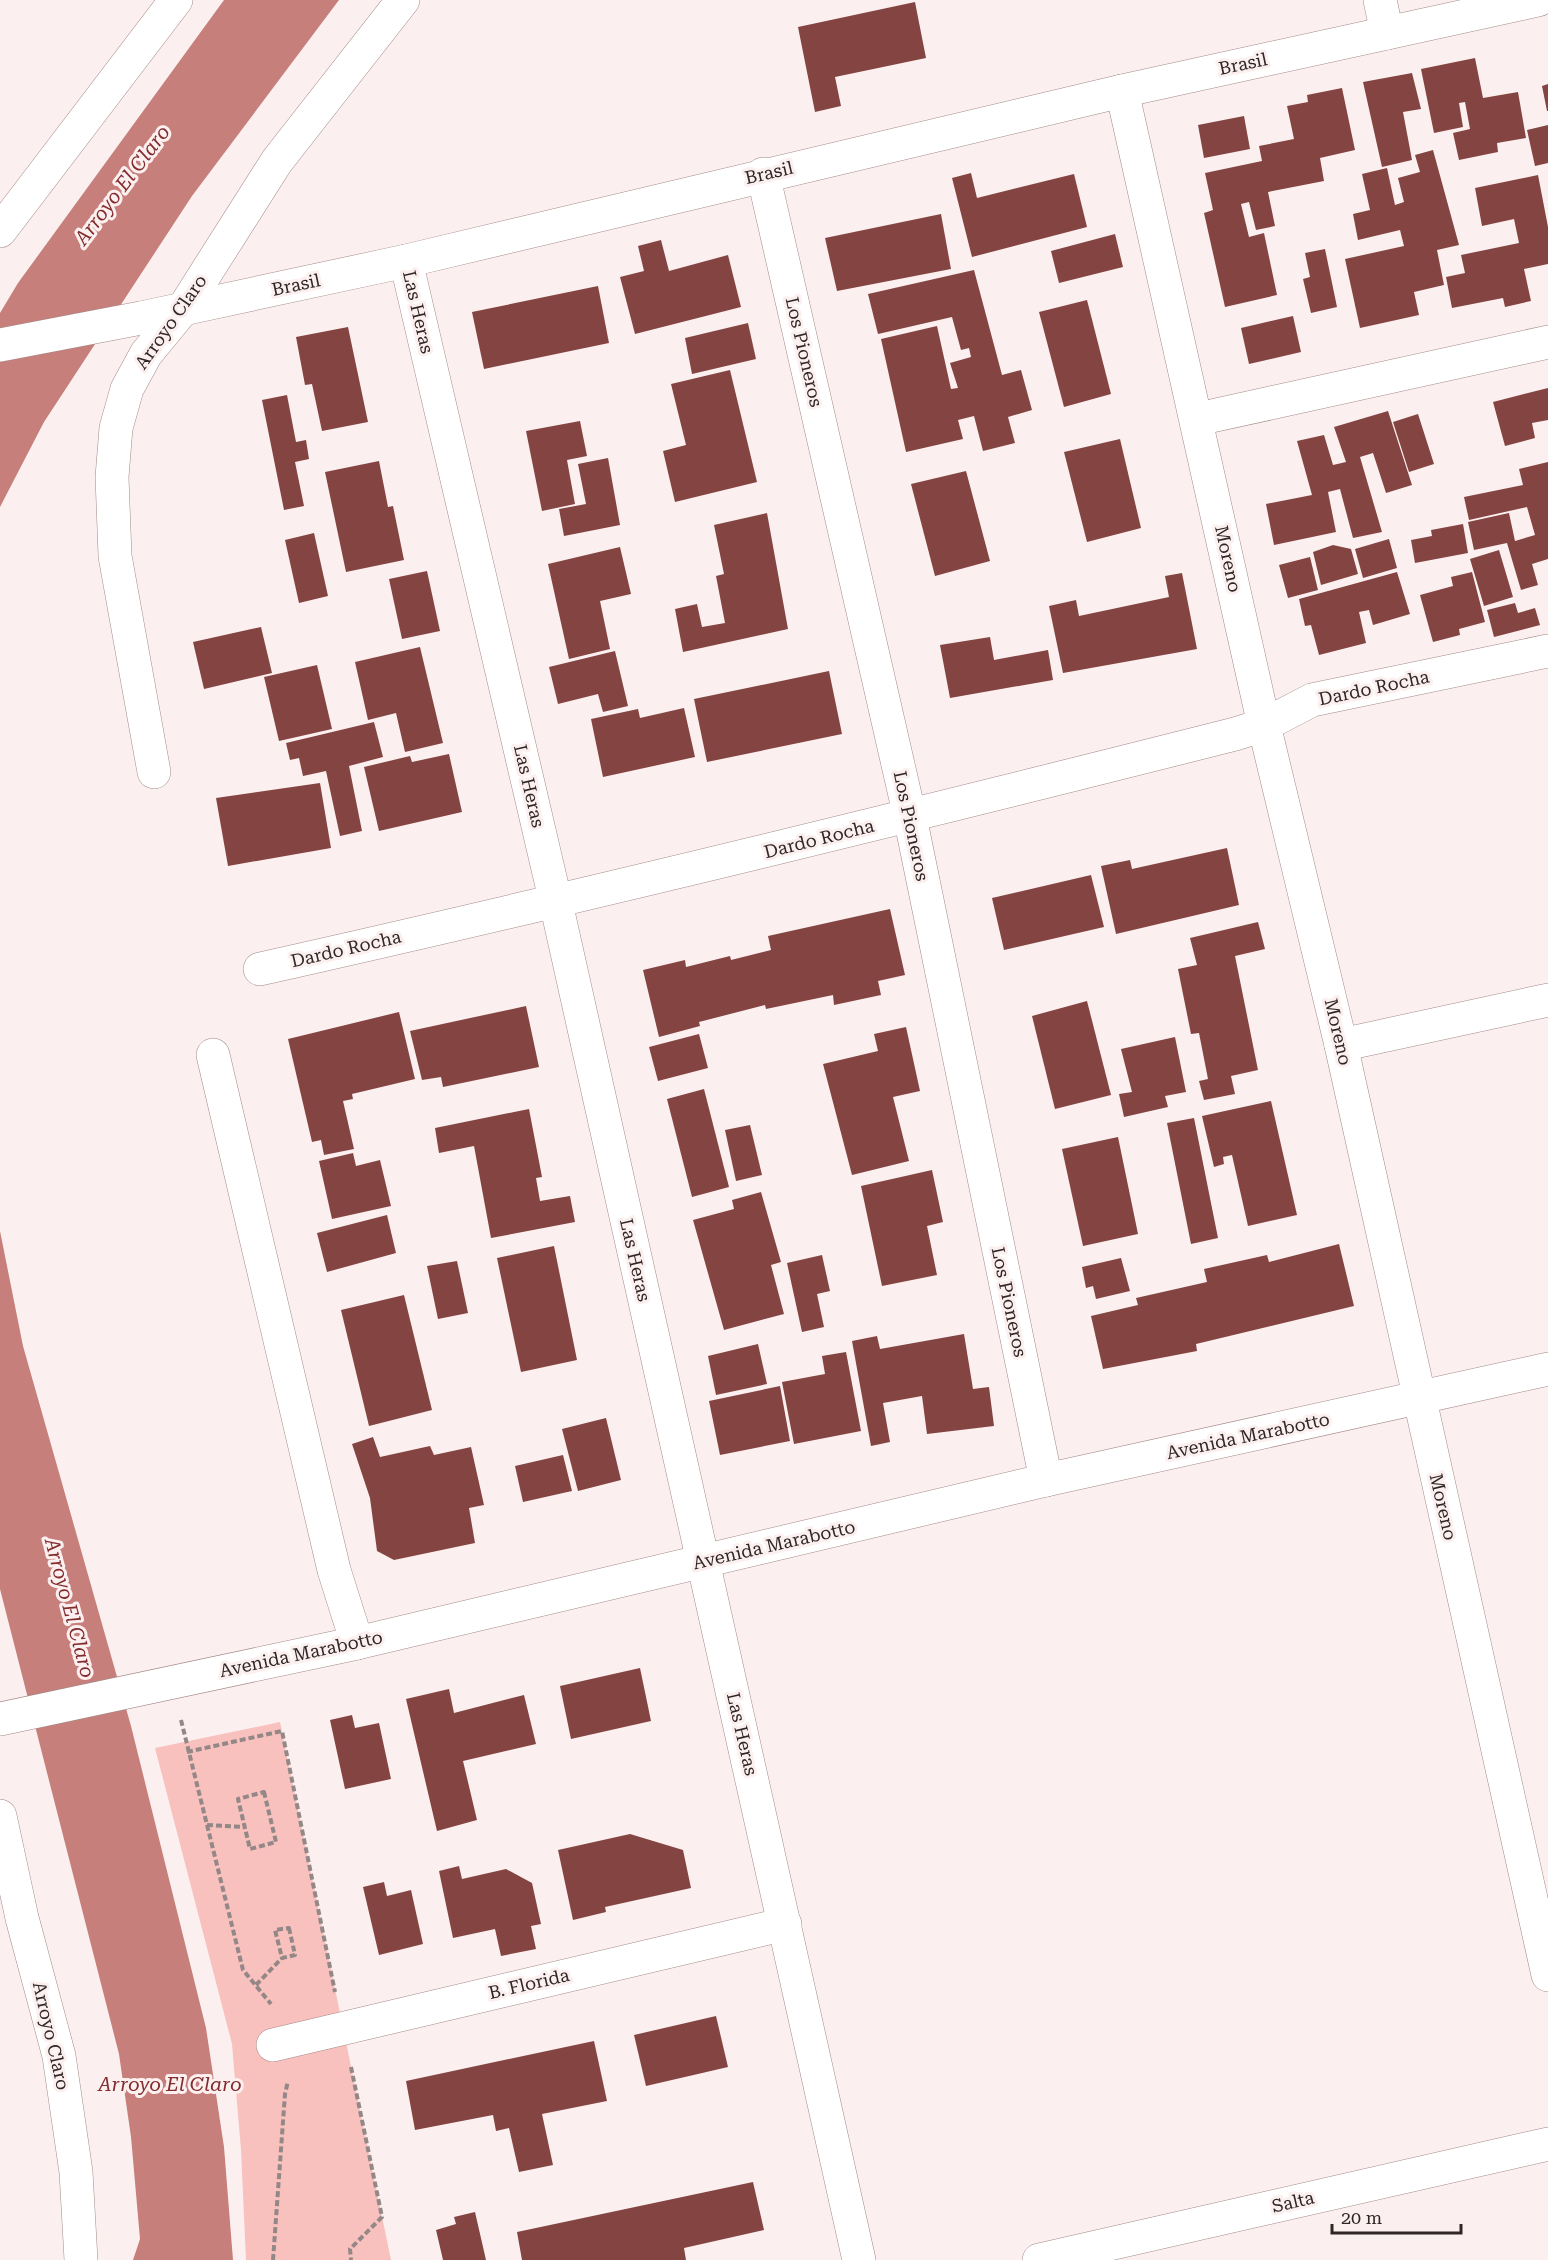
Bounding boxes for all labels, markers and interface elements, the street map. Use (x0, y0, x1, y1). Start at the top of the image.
street label: Brasil (1217, 48, 1269, 79)
water label: Arroyo El Claro (69, 120, 175, 250)
street label: Brasil (743, 157, 795, 188)
street label: Las Heras (399, 268, 438, 355)
street label: Brasil (270, 269, 322, 300)
street label: Arroyo Claro (130, 271, 211, 373)
street label: Los Pioneros (782, 295, 827, 409)
street label: Moreno (1211, 524, 1246, 594)
street label: Dardo Rocha (1317, 665, 1431, 710)
street label: Las Heras (510, 742, 549, 829)
street label: Los Pioneros (890, 769, 933, 883)
street label: Dardo Rocha (762, 815, 876, 862)
street label: Dardo Rocha (289, 926, 403, 971)
street label: Moreno (1321, 996, 1356, 1067)
street label: Las Heras (616, 1216, 655, 1303)
street label: Los Pioneros (988, 1245, 1031, 1359)
street label: Avenida Marabotto (1165, 1408, 1331, 1463)
street label: Moreno (1426, 1471, 1461, 1542)
street label: Avenida Marabotto (691, 1516, 857, 1573)
water label: Arroyo El Claro (40, 1535, 100, 1680)
street label: Avenida Marabotto (218, 1626, 384, 1681)
street label: Las Heras (723, 1690, 762, 1777)
street label: B. Florida (486, 1964, 572, 2003)
street label: Arroyo Claro (29, 1980, 74, 2092)
water label: Arroyo El Claro (97, 2072, 242, 2096)
street label: Salta (1270, 2186, 1316, 2217)
scale bar (1332, 2197, 1461, 2235)
text: 20 m (1341, 2207, 1382, 2228)

